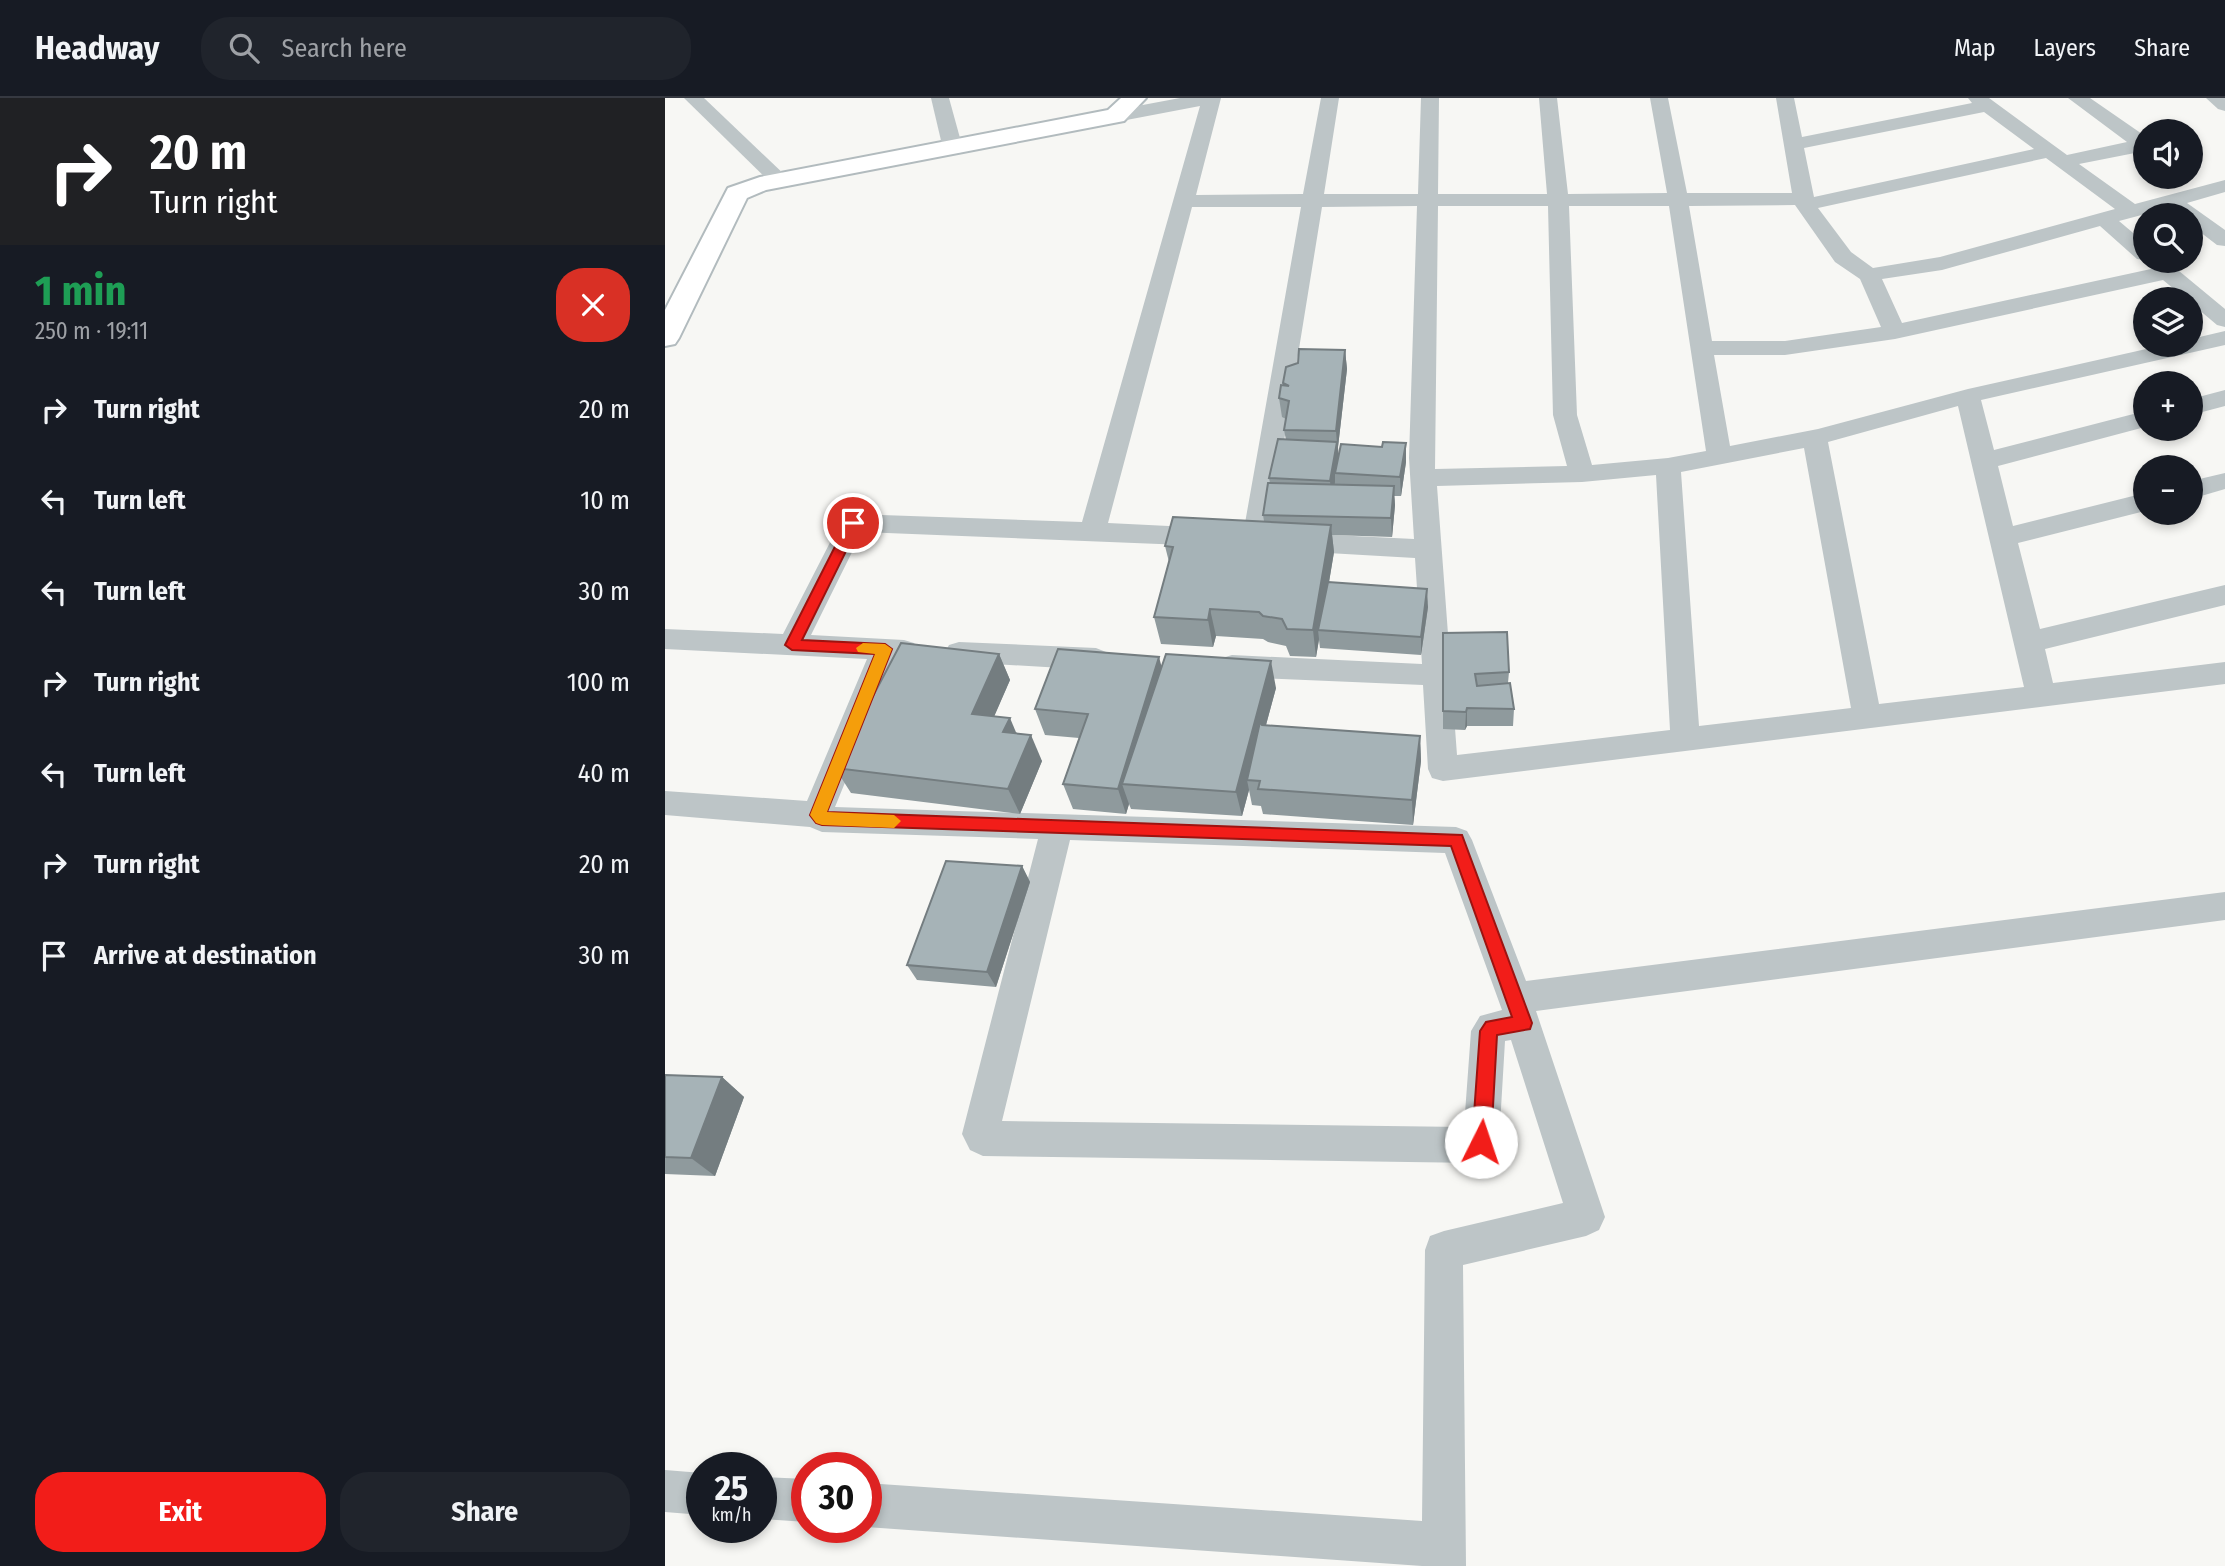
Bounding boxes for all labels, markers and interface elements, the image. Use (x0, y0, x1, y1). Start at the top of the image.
search box (201, 17, 691, 80)
text: Headway (35, 28, 159, 68)
icon: search (225, 29, 263, 67)
text: Search here (281, 33, 407, 64)
text: Map (1954, 34, 1996, 62)
text: Layers (2034, 34, 2096, 62)
text: Share (2134, 34, 2190, 62)
map controls (2133, 119, 2203, 525)
button: sound (2133, 119, 2203, 189)
text: 20 m (150, 123, 247, 182)
icon: right (35, 126, 126, 217)
text: Turn right (150, 183, 277, 221)
button: search (2133, 203, 2203, 273)
text: 1 min (35, 266, 126, 316)
button: close (556, 268, 630, 342)
button: layers (2133, 287, 2203, 357)
text: 250 m · 19:11 (35, 317, 148, 345)
button: + (2133, 371, 2203, 441)
icon: right (35, 391, 73, 429)
text: Turn right (94, 394, 200, 425)
text: 20 m (579, 394, 630, 425)
button: − (2133, 455, 2203, 525)
icon: left (35, 482, 73, 520)
text: Turn left (94, 485, 186, 516)
text: 10 m (580, 485, 630, 516)
pin (823, 493, 883, 553)
icon: arrive (834, 504, 872, 542)
icon: left (35, 573, 73, 611)
text: Turn left (94, 576, 186, 607)
text: 30 m (579, 576, 630, 607)
icon: right (35, 664, 73, 702)
text: Turn right (94, 667, 200, 698)
text: 100 m (567, 667, 630, 698)
icon: left (35, 755, 73, 793)
text: Turn left (94, 758, 186, 789)
text: 40 m (578, 758, 630, 789)
icon: right (35, 846, 73, 884)
text: Turn right (94, 849, 200, 880)
text: 20 m (579, 849, 630, 880)
icon: arrive (35, 937, 73, 975)
text: Arrive at destination (94, 940, 317, 971)
text: 30 m (579, 940, 630, 971)
position arrow (1444, 1105, 1518, 1179)
speed limit sign: 30 (791, 1452, 882, 1543)
text: 25 (715, 1467, 748, 1509)
button: Exit (35, 1472, 326, 1552)
button: Share (340, 1472, 630, 1552)
text: km/h (711, 1504, 752, 1526)

